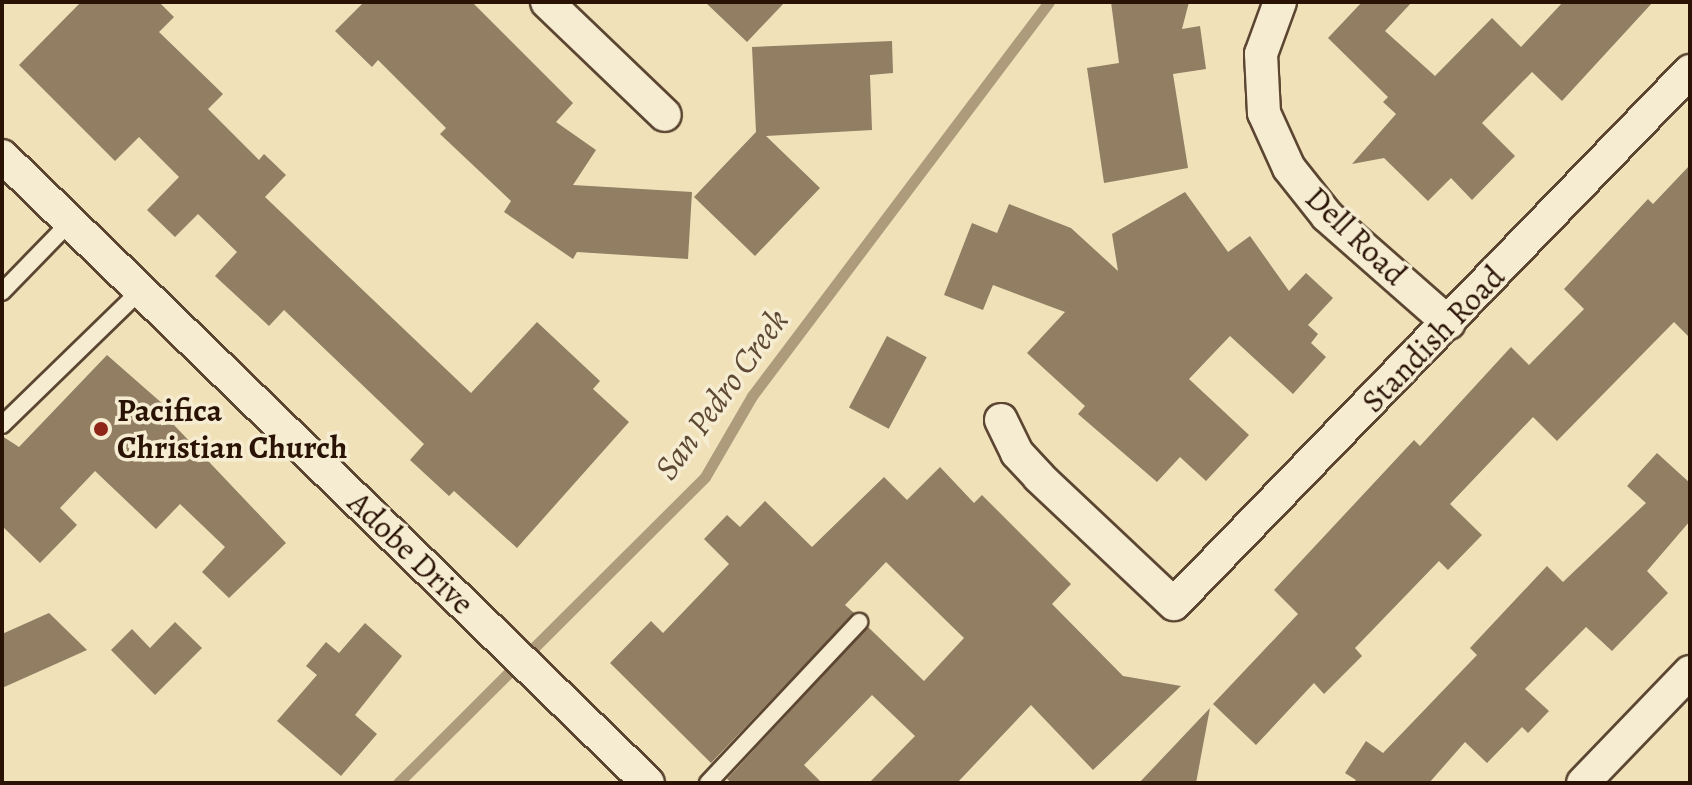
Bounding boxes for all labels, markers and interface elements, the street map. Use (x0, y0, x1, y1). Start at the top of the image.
street label: Dell Road (1298, 179, 1414, 293)
street label: Standish Road (1354, 258, 1512, 420)
water label: San Pedro Creek (645, 301, 797, 487)
place label: Pacifica Christian Church (117, 392, 347, 467)
marker: Pacifica Christian Church (92, 420, 110, 438)
street label: Adobe Drive (340, 484, 482, 622)

